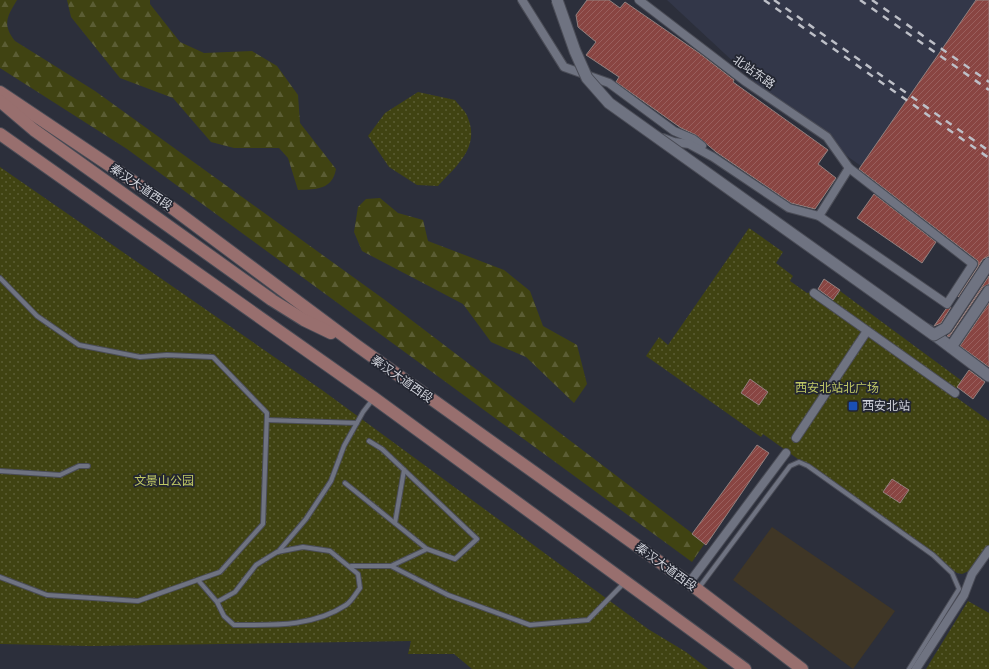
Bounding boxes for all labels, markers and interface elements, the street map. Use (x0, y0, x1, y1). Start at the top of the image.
street label: 北站东路 (729, 51, 779, 93)
street label: 秦汉大道西段 (106, 159, 176, 215)
street label: 秦汉大道西段 (367, 351, 437, 407)
park label: 西安北站北广场 (795, 379, 879, 397)
place label: 西安北站 (862, 397, 910, 415)
marker: 西安北站 (847, 400, 859, 412)
park label: 文景山公园 (134, 472, 194, 490)
street label: 秦汉大道西段 (632, 539, 700, 595)

